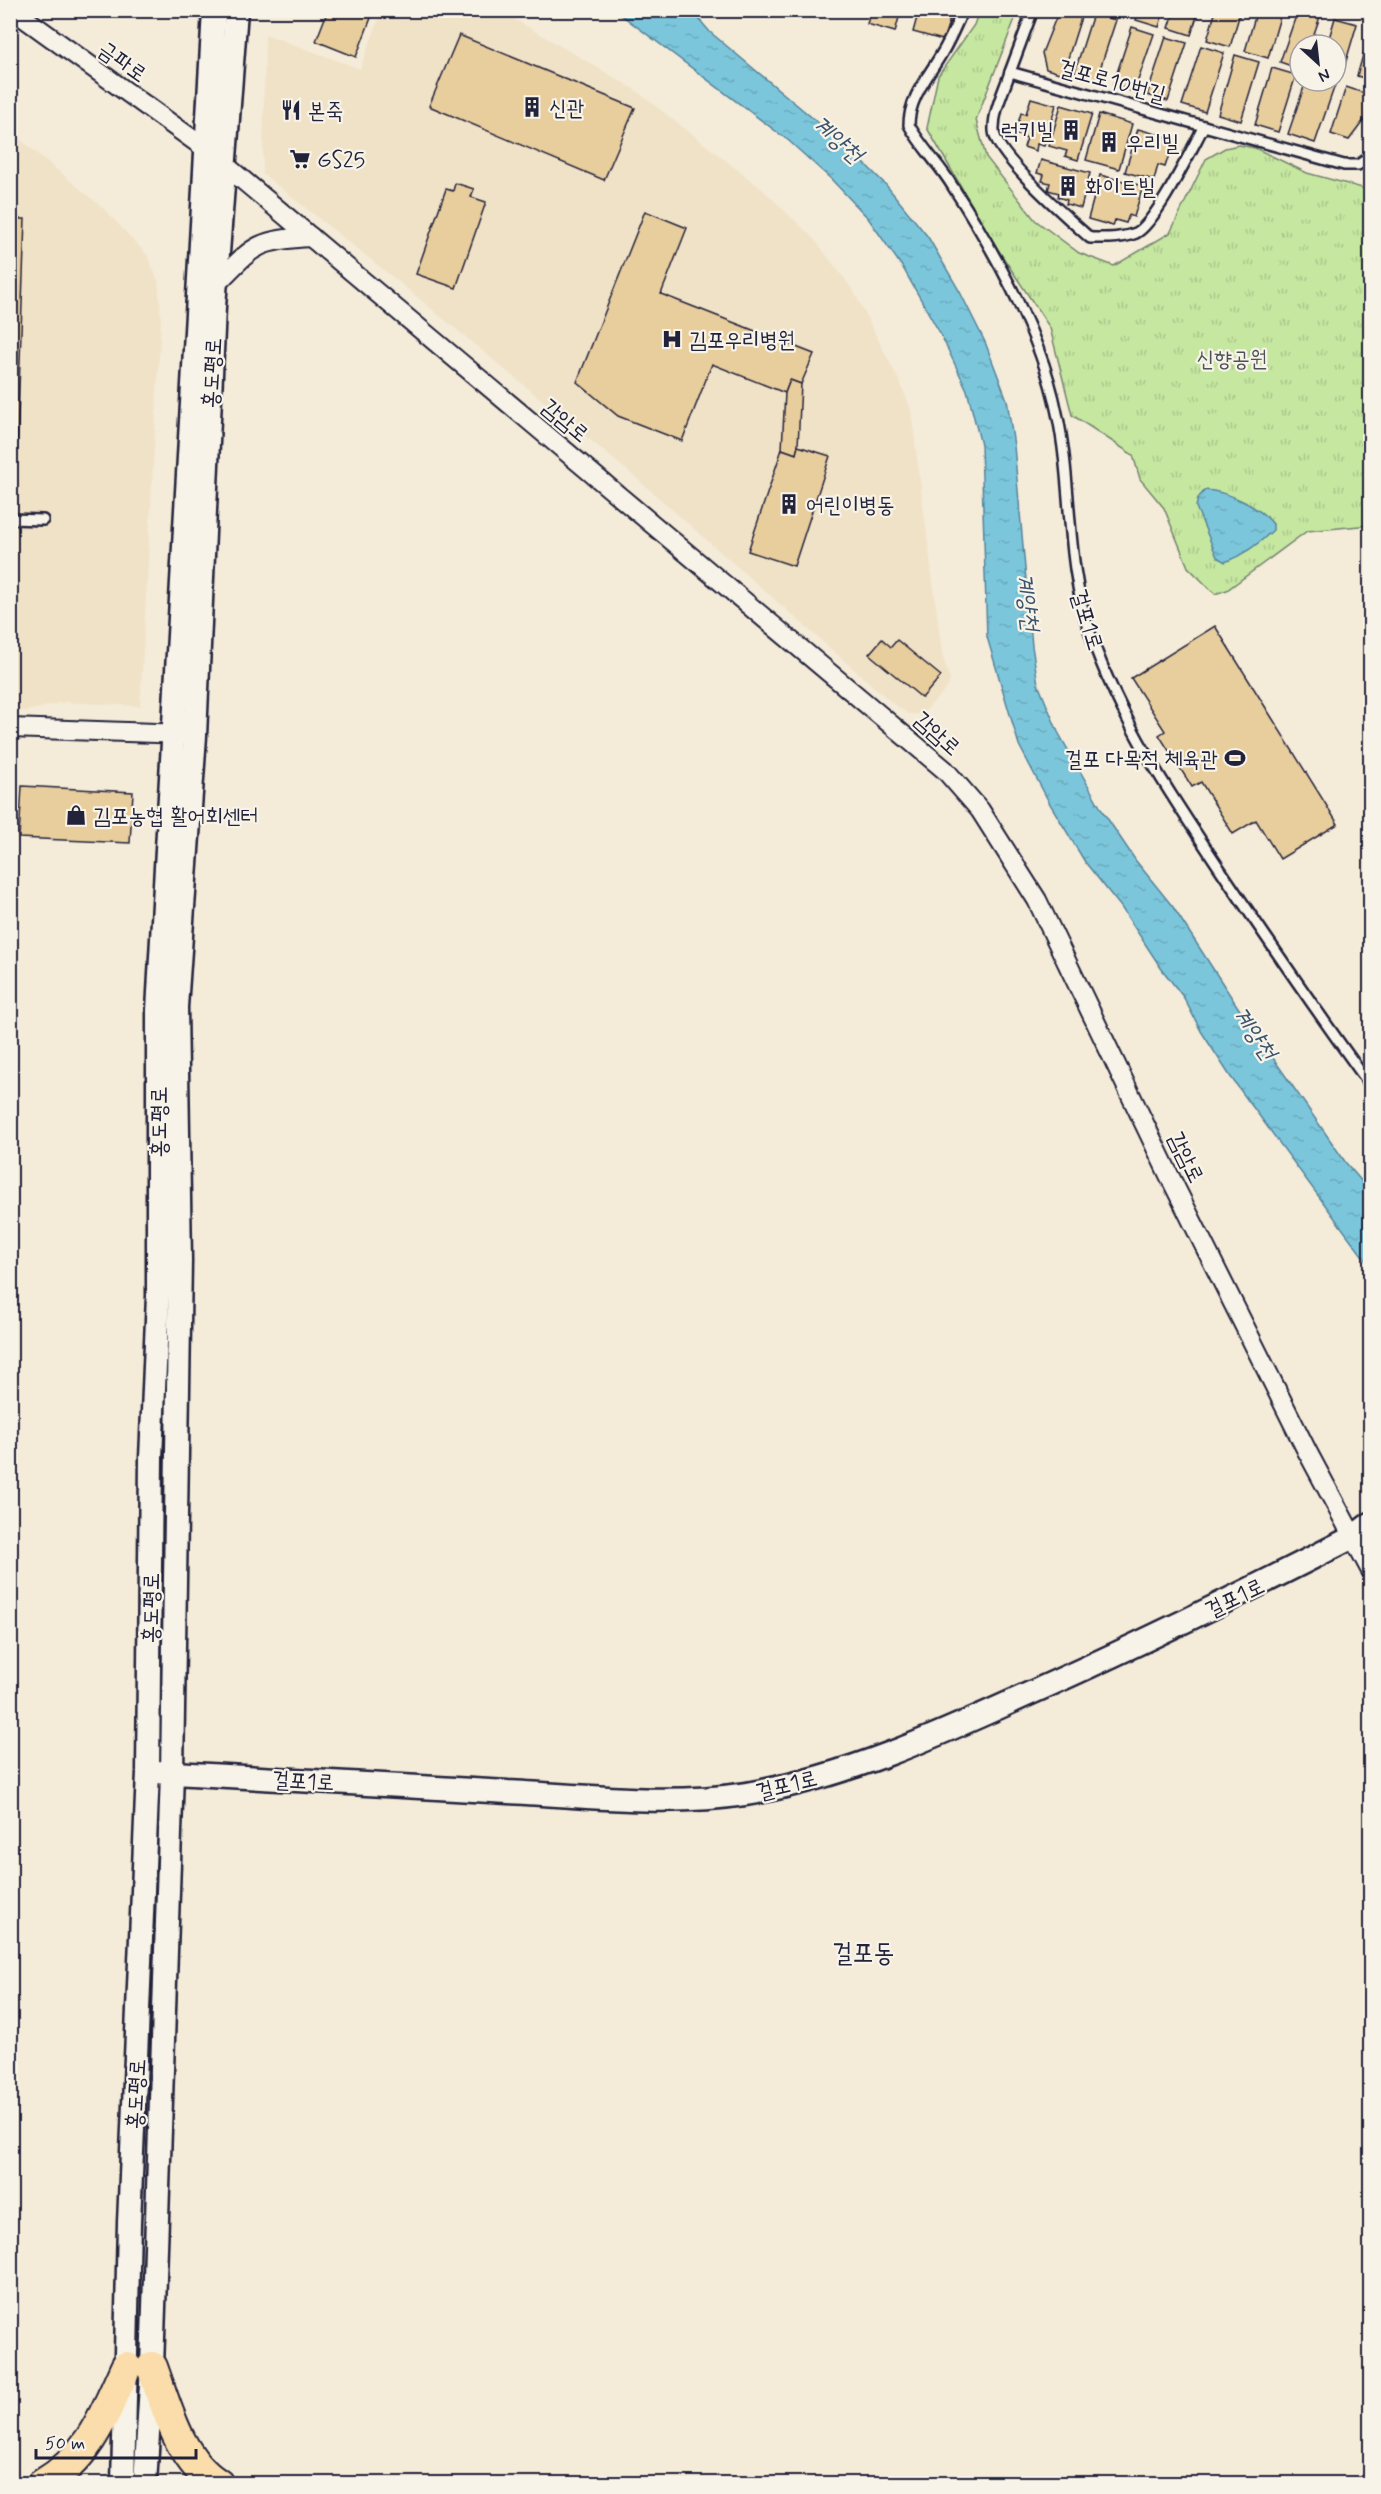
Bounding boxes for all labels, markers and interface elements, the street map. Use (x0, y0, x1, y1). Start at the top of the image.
north arrow (1288, 33, 1348, 93)
street label: 금파로 (92, 36, 152, 89)
street label: 걸포로10번길 (1054, 54, 1169, 110)
text: N (1315, 63, 1334, 87)
building icon: 신관 (520, 95, 544, 119)
place label: 신관 (549, 95, 584, 123)
restaurant icon: 본죽 (279, 98, 303, 122)
place label: 본죽 (308, 98, 343, 126)
water label: 계양천 (805, 109, 871, 173)
place label: 럭키빌 (1001, 118, 1054, 146)
building icon: 럭키빌 (1059, 118, 1083, 142)
building icon: 우리빌 (1097, 130, 1121, 154)
place label: 우리빌 (1126, 130, 1179, 158)
supermarket icon: GS25 (288, 147, 312, 171)
place label: GS25 (317, 147, 365, 175)
building icon: 화이트빌 (1056, 174, 1080, 198)
place label: 화이트빌 (1085, 174, 1156, 202)
hospital icon: 김포우리병원 (660, 327, 684, 351)
place label: 김포우리병원 (689, 327, 795, 355)
street label: 홍도평로 (197, 337, 229, 409)
park label: 신향공원 (1197, 346, 1267, 374)
street label: 감암로 (535, 394, 594, 449)
building icon: 어린이병동 (777, 492, 801, 516)
place label: 어린이병동 (806, 492, 895, 520)
water label: 계양천 (1008, 572, 1046, 635)
street label: 걸포1로 (1063, 585, 1109, 654)
street label: 감암로 (908, 706, 966, 763)
place label: 걸포 다목적 체육관 (1064, 746, 1218, 774)
sports icon: 걸포 다목적 체육관 (1223, 746, 1247, 770)
shop icon: 김포농협 활어회센터 (64, 803, 88, 827)
place label: 김포농협 활어회센터 (93, 803, 258, 831)
water label: 계양천 (1224, 1001, 1285, 1069)
street label: 홍도평로 (146, 1087, 174, 1157)
street label: 감암로 (1161, 1128, 1209, 1188)
street label: 홍도평로 (137, 1572, 167, 1644)
street label: 걸포1로 (1200, 1572, 1269, 1625)
street label: 걸포1로 (753, 1765, 820, 1807)
street label: 걸포1로 (271, 1766, 335, 1798)
district label: 걸포동 (832, 1937, 894, 1971)
street label: 홍도평로 (121, 2058, 153, 2130)
scale bar (36, 2422, 196, 2460)
text: 50 m (45, 2432, 85, 2456)

